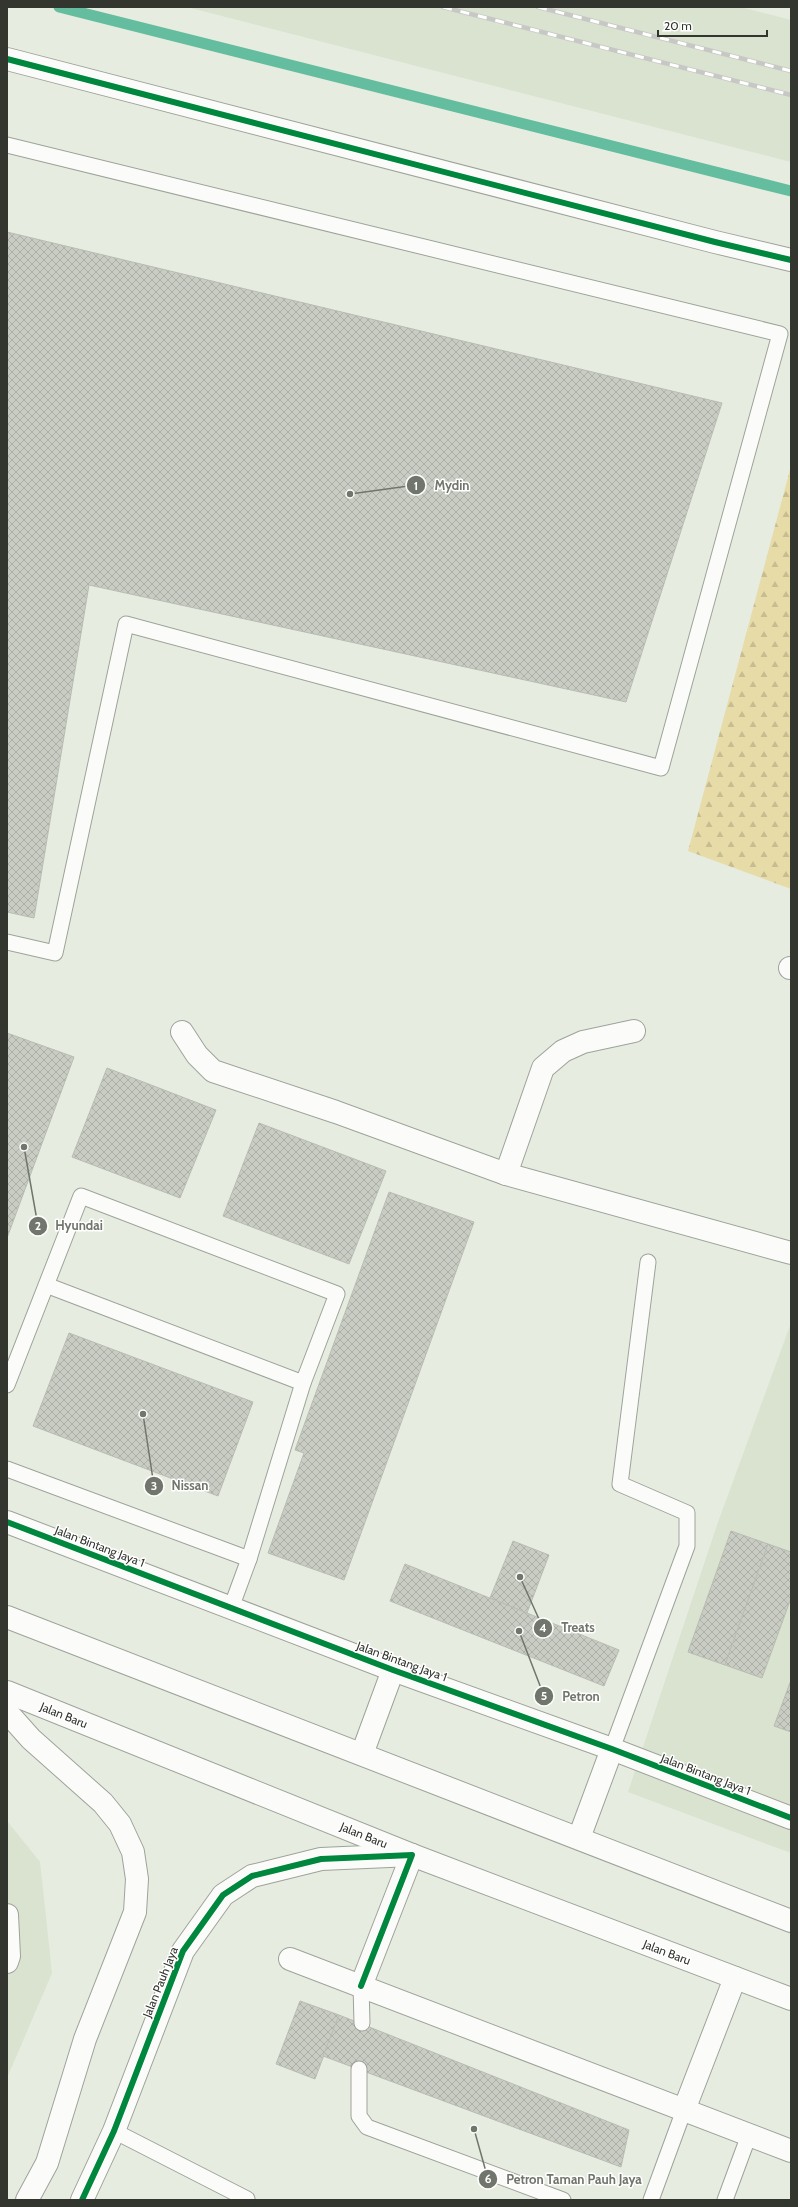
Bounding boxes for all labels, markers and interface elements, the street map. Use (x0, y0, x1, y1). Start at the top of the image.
scale bar (658, 12, 767, 38)
text: 20 m (664, 18, 692, 33)
callout: Mydin (406, 473, 477, 498)
text: Mydin (434, 477, 470, 493)
text: 1 (414, 478, 418, 493)
callout: Hyundai (28, 1213, 111, 1238)
text: Hyundai (55, 1217, 103, 1233)
text: 2 (35, 1218, 41, 1233)
callout: Nissan (144, 1473, 217, 1498)
text: Nissan (172, 1477, 208, 1493)
text: 3 (151, 1478, 157, 1493)
street label: Jalan Bintang Jaya 1 (52, 1522, 147, 1570)
callout: Treats (533, 1615, 602, 1640)
text: Treats (561, 1619, 595, 1635)
text: 4 (539, 1620, 547, 1635)
street label: Jalan Bintang Jaya 1 (354, 1637, 449, 1684)
callout: Petron (534, 1684, 607, 1709)
text: 5 (541, 1688, 547, 1703)
text: Petron (562, 1688, 600, 1704)
street label: Jalan Baru (37, 1698, 90, 1731)
street label: Jalan Bintang Jaya 1 (658, 1750, 753, 1798)
street label: Jalan Baru (337, 1818, 390, 1851)
street label: Jalan Baru (640, 1936, 693, 1968)
street label: Jalan Pauh Jaya (139, 1944, 181, 2020)
callout: Petron Taman Pauh Jaya (478, 2167, 649, 2192)
text: 6 (485, 2171, 492, 2186)
text: Petron Taman Pauh Jaya (506, 2171, 642, 2187)

